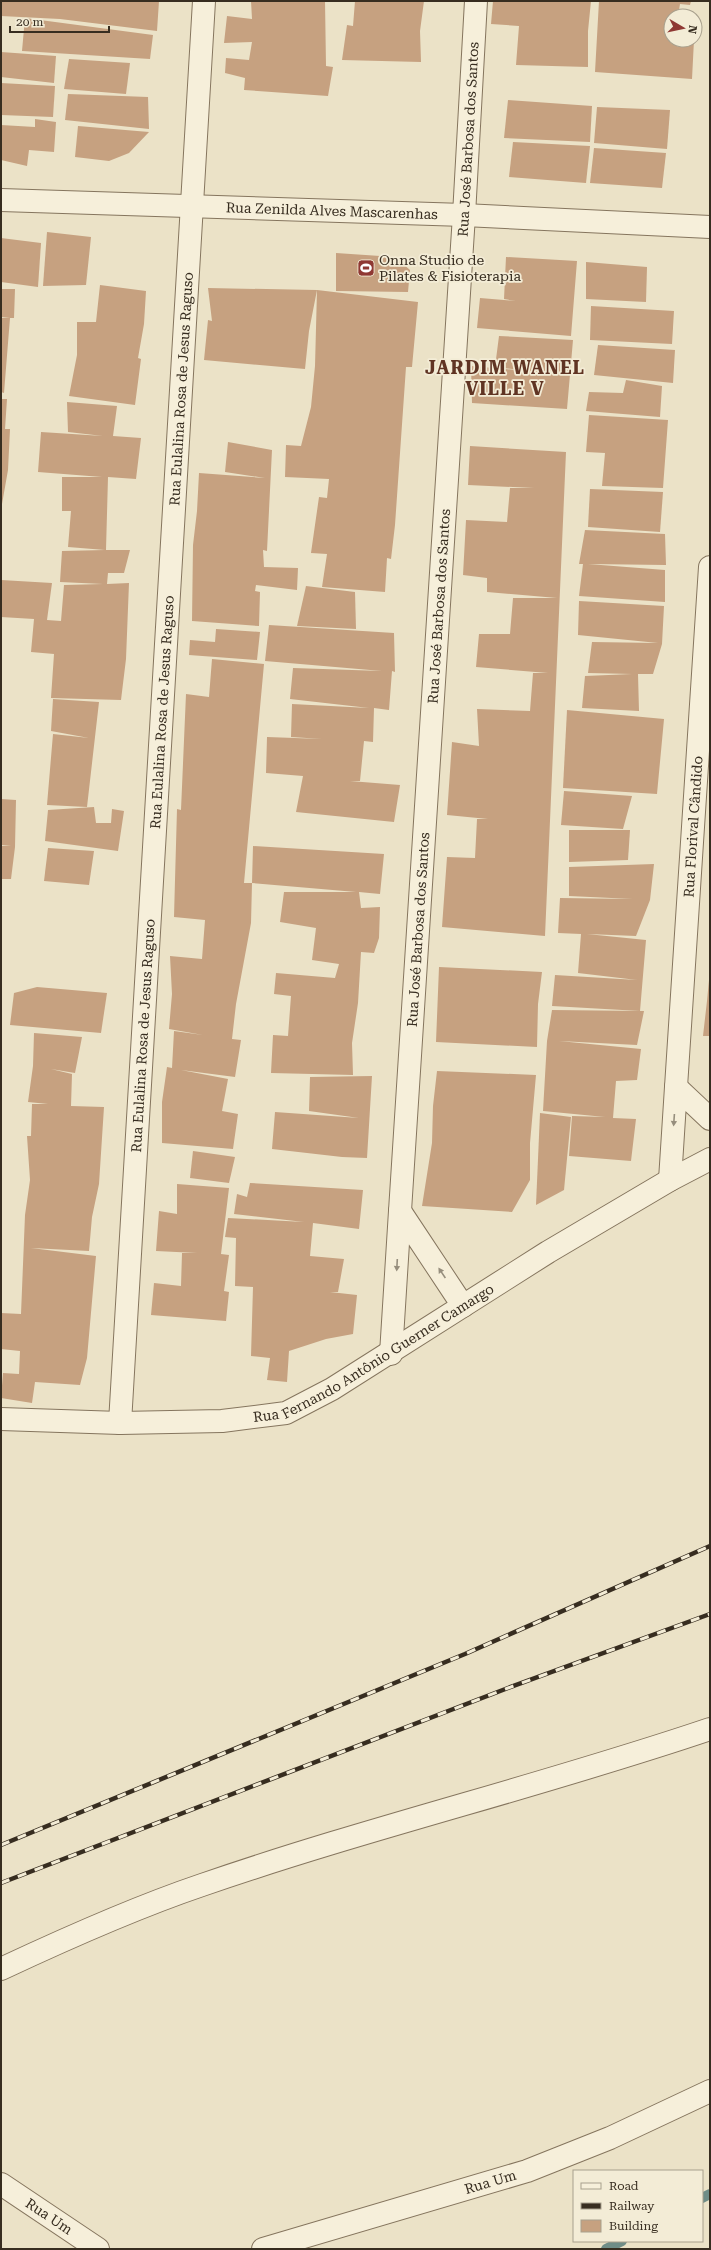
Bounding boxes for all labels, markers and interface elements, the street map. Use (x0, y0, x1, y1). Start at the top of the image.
scale bar (10, 8, 109, 34)
north arrow (663, 8, 703, 48)
text: 20 m (16, 15, 43, 29)
text: N (685, 24, 699, 35)
street label: Rua José Barbosa dos Santos (455, 41, 482, 237)
street label: Rua Zenilda Alves Mascarenhas (226, 199, 438, 222)
place label: Onna Studio de Pilates & Fisioterapia (379, 252, 521, 284)
sports icon: Onna Studio de Pilates & Fisioterapia (356, 258, 376, 278)
street label: Rua Eulalina Rosa de Jesus Raguso (166, 272, 196, 506)
district label: JARDIM WANEL VILLE V (425, 357, 585, 399)
street label: Rua José Barbosa dos Santos (425, 508, 453, 704)
street label: Rua Eulalina Rosa de Jesus Raguso (147, 595, 177, 830)
street label: Rua Florival Cândido (680, 755, 706, 898)
street label: Rua José Barbosa dos Santos (404, 831, 432, 1027)
street label: Rua Eulalina Rosa de Jesus Raguso (128, 918, 158, 1153)
one-way arrow (670, 1114, 677, 1126)
one-way arrow (393, 1259, 400, 1271)
one-way arrow (438, 1268, 446, 1278)
street label: Rua Fernando Antônio Guerner Camargo (252, 1281, 497, 1425)
street label: Rua Um (463, 2167, 518, 2197)
legend (573, 2170, 703, 2242)
text: Road (609, 2179, 639, 2193)
street label: Rua Um (23, 2195, 76, 2238)
text: Railway (609, 2199, 655, 2213)
text: Building (609, 2219, 658, 2233)

